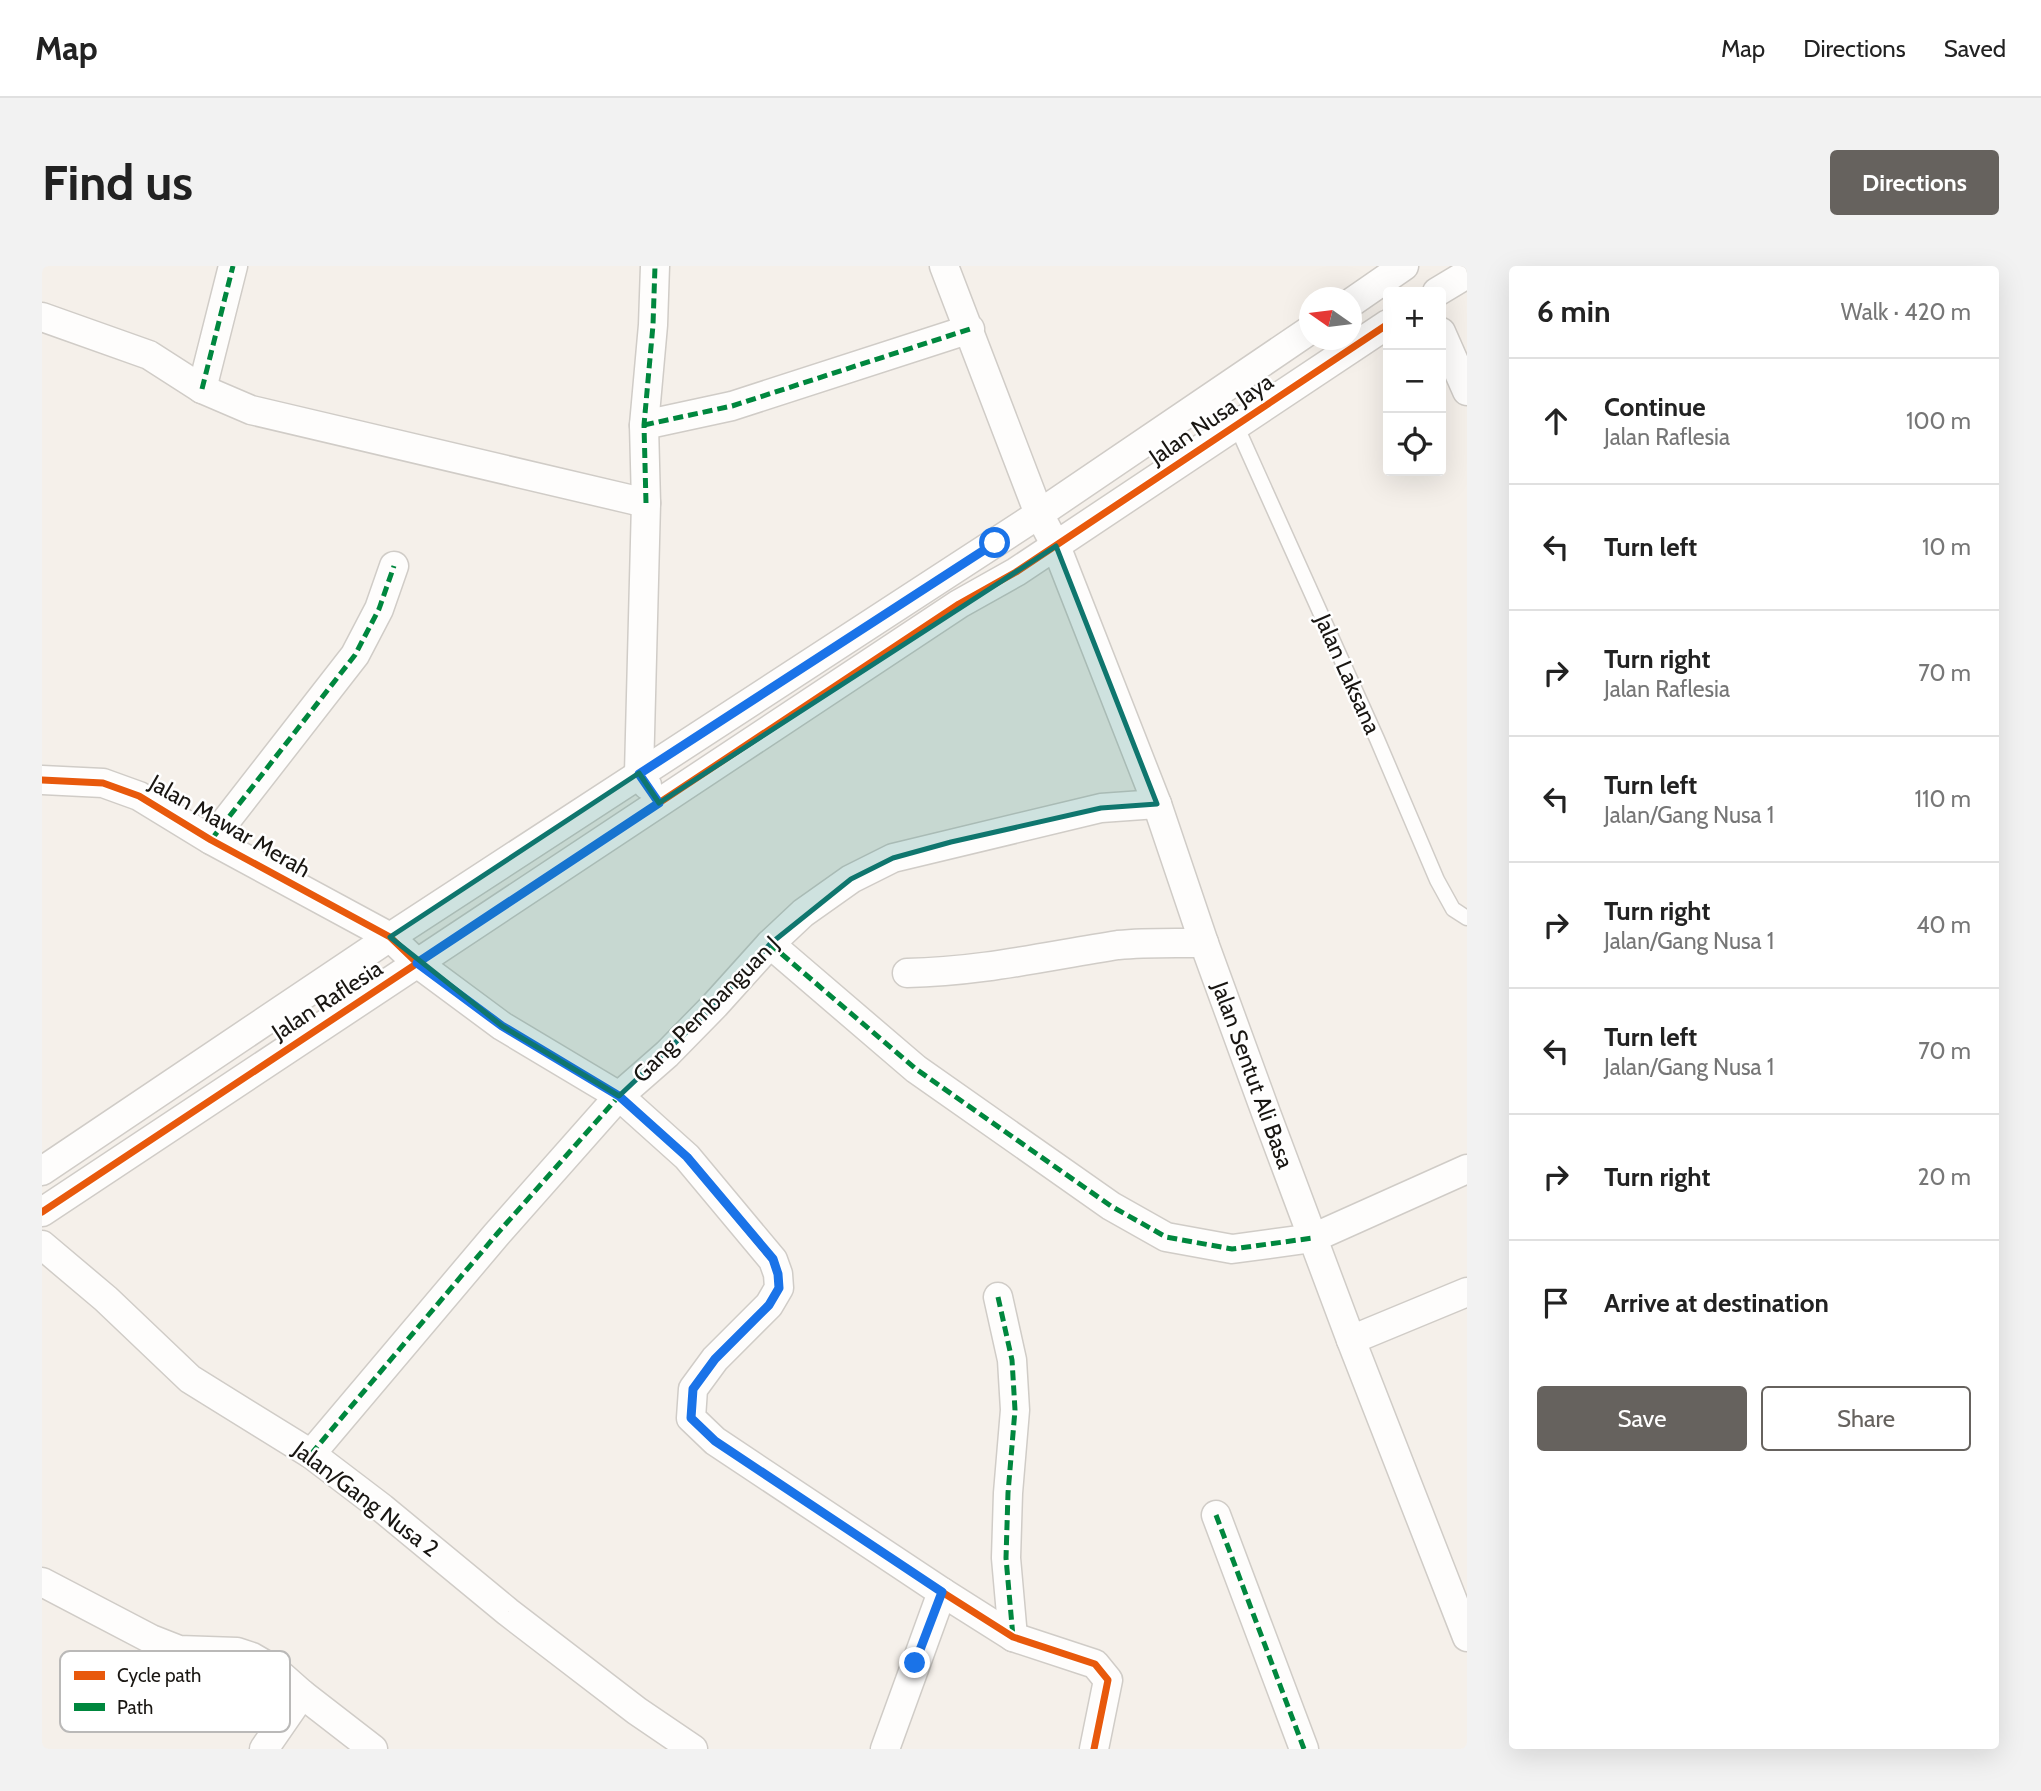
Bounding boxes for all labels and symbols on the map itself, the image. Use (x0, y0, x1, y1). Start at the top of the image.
north arrow (1299, 287, 1362, 350)
street label: Jalan Nusa Jaya (1143, 367, 1278, 471)
route start (979, 527, 1010, 558)
street label: Jalan Laksana (1309, 609, 1387, 738)
street label: Jalan Mawar Merah (144, 768, 316, 883)
street label: Gang Pembanguan J (627, 930, 785, 1088)
street label: Jalan Raflesia (266, 954, 387, 1047)
street label: Jalan Sentut Ali Basa (1206, 977, 1300, 1172)
street label: Jalan/Gang Nusa 2 (287, 1435, 444, 1563)
route end (899, 1647, 930, 1678)
legend (60, 1651, 290, 1732)
text: Cycle path (117, 1664, 201, 1687)
text: Path (117, 1696, 153, 1719)

